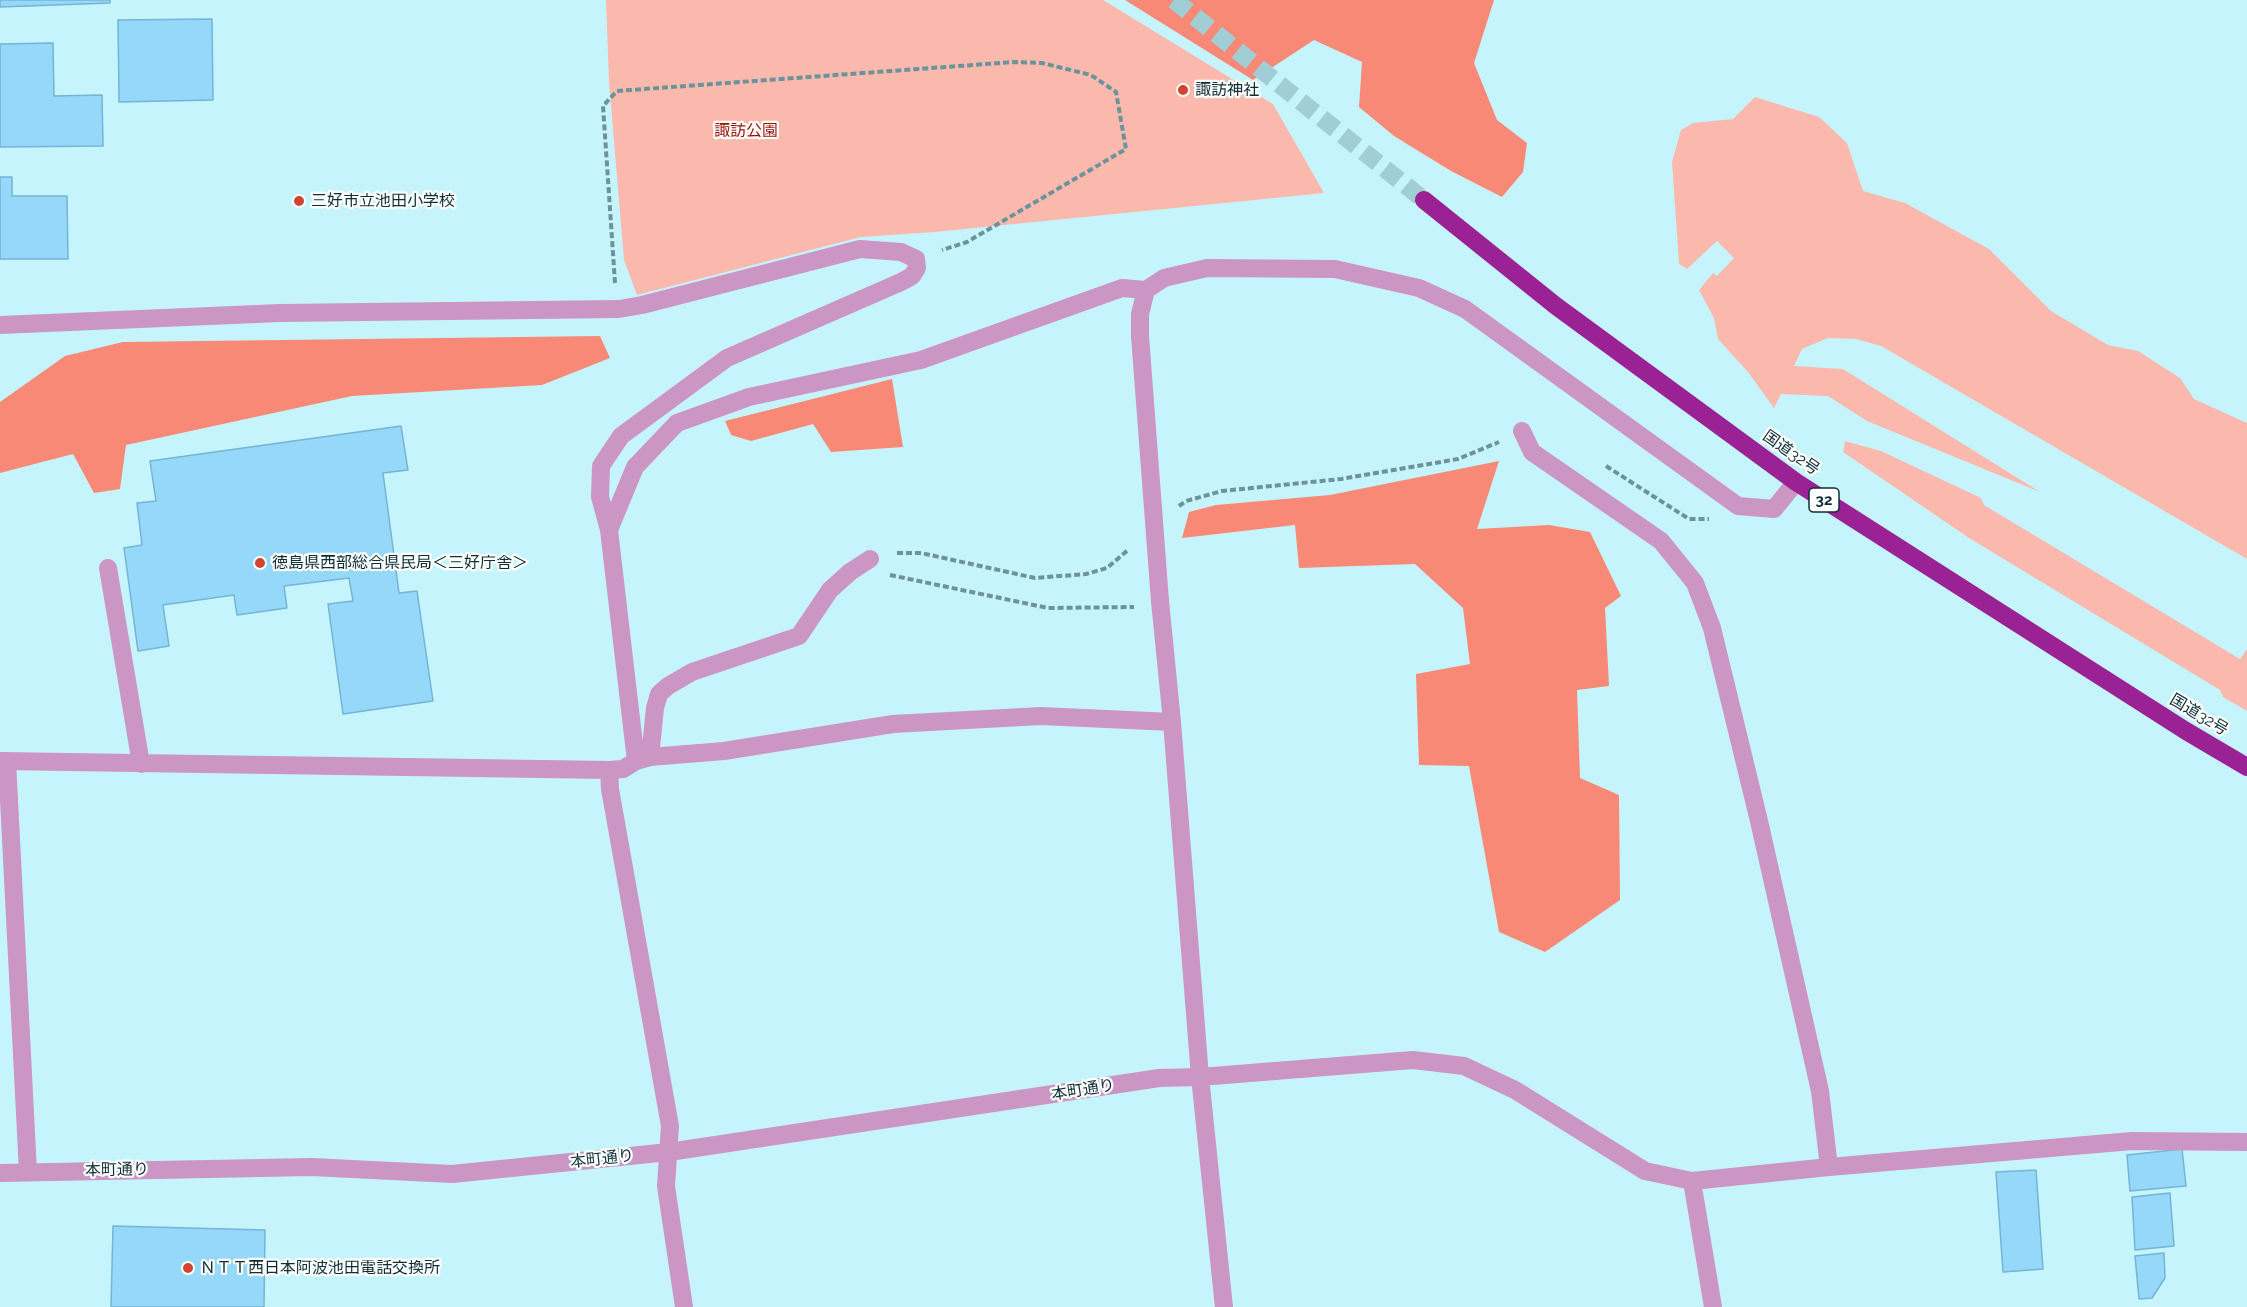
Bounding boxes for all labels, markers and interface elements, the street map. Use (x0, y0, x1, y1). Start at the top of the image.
place label: 諏訪神社 (1195, 80, 1259, 100)
marker: 諏訪神社 (1176, 83, 1190, 97)
park label: 諏訪公園 (714, 121, 778, 141)
place label: 三好市立池田小学校 (311, 191, 455, 211)
marker: 三好市立池田小学校 (292, 194, 306, 208)
street label: 国道32号 (1759, 427, 1823, 479)
road number: 32 (1809, 488, 1839, 512)
place label: 徳島県西部総合県民局＜三好庁舎＞ (272, 553, 528, 573)
marker: 徳島県西部総合県民局＜三好庁舎＞ (253, 556, 267, 570)
street label: 国道32号 (2166, 690, 2232, 740)
street label: 本町通り (1050, 1076, 1116, 1104)
street label: 本町通り (569, 1146, 635, 1172)
street label: 本町通り (85, 1160, 149, 1180)
place label: ＮＴＴ西日本阿波池田電話交換所 (200, 1258, 440, 1278)
marker: ＮＴＴ西日本阿波池田電話交換所 (181, 1261, 195, 1275)

